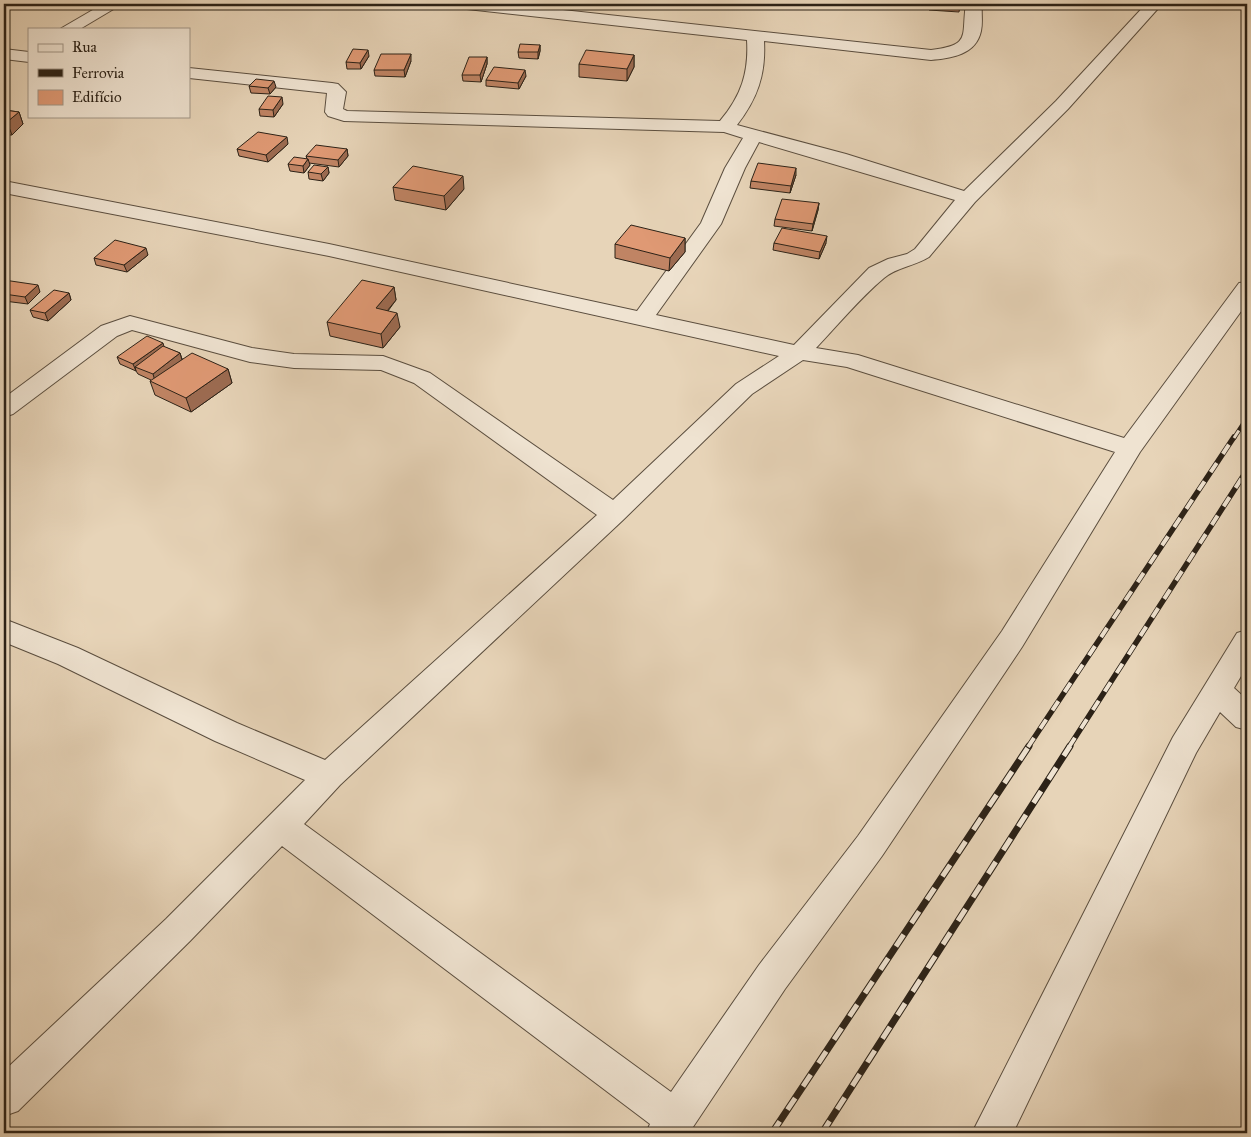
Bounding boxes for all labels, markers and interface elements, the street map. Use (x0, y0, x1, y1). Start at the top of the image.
legend (28, 28, 190, 118)
text: Rua (72, 38, 97, 56)
text: Ferrovia (72, 64, 125, 82)
text: Edifício (72, 88, 122, 106)

